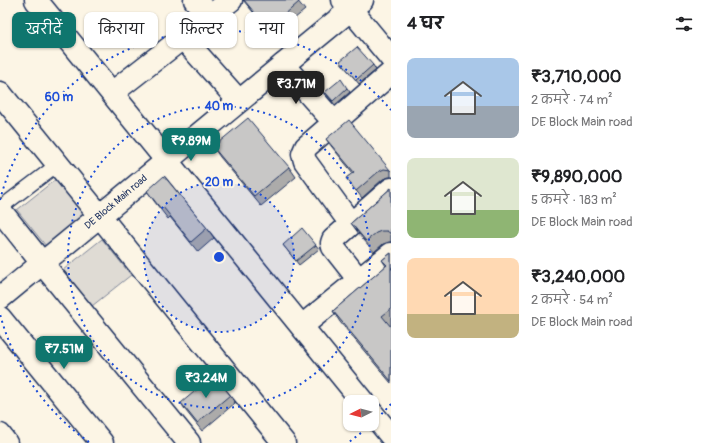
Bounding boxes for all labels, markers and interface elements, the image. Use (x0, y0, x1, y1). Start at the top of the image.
chip: खरीदें (12, 12, 76, 48)
chip: किराया (84, 12, 158, 48)
chip: फ़िल्टर (166, 12, 237, 48)
chip: नया (245, 12, 298, 48)
text: 4 घर (407, 13, 443, 34)
icon: filters (673, 13, 695, 35)
text: ₹3,710,000 (531, 66, 621, 87)
pin: ₹3.71M (263, 71, 329, 105)
icon: home (439, 74, 487, 122)
text: ₹3.71M (276, 76, 316, 92)
text: 60 m (45, 90, 74, 105)
text: 2 कमरे · 74 m² (531, 92, 613, 108)
text: 40 m (204, 99, 234, 114)
text: DE Block Main road (531, 114, 633, 130)
pin: ₹9.89M (158, 128, 224, 162)
text: ₹9.89M (171, 133, 211, 149)
text: ₹9,890,000 (531, 166, 622, 187)
street label: DE Block Main road (82, 172, 150, 232)
icon: home (439, 174, 487, 222)
text: 20 m (205, 175, 233, 190)
text: 5 कमरे · 183 m² (531, 192, 617, 208)
text: DE Block Main road (531, 214, 633, 230)
centre of rings (212, 250, 226, 264)
text: ₹3,240,000 (531, 266, 625, 287)
icon: home (439, 274, 487, 322)
text: 2 कमरे · 54 m² (531, 292, 613, 308)
text: DE Block Main road (531, 314, 633, 330)
pin: ₹7.51M (31, 336, 97, 370)
text: ₹7.51M (44, 341, 84, 357)
pin: ₹3.24M (173, 365, 239, 399)
text: ₹3.24M (185, 370, 227, 386)
north arrow (343, 395, 379, 431)
map controls (343, 395, 379, 431)

